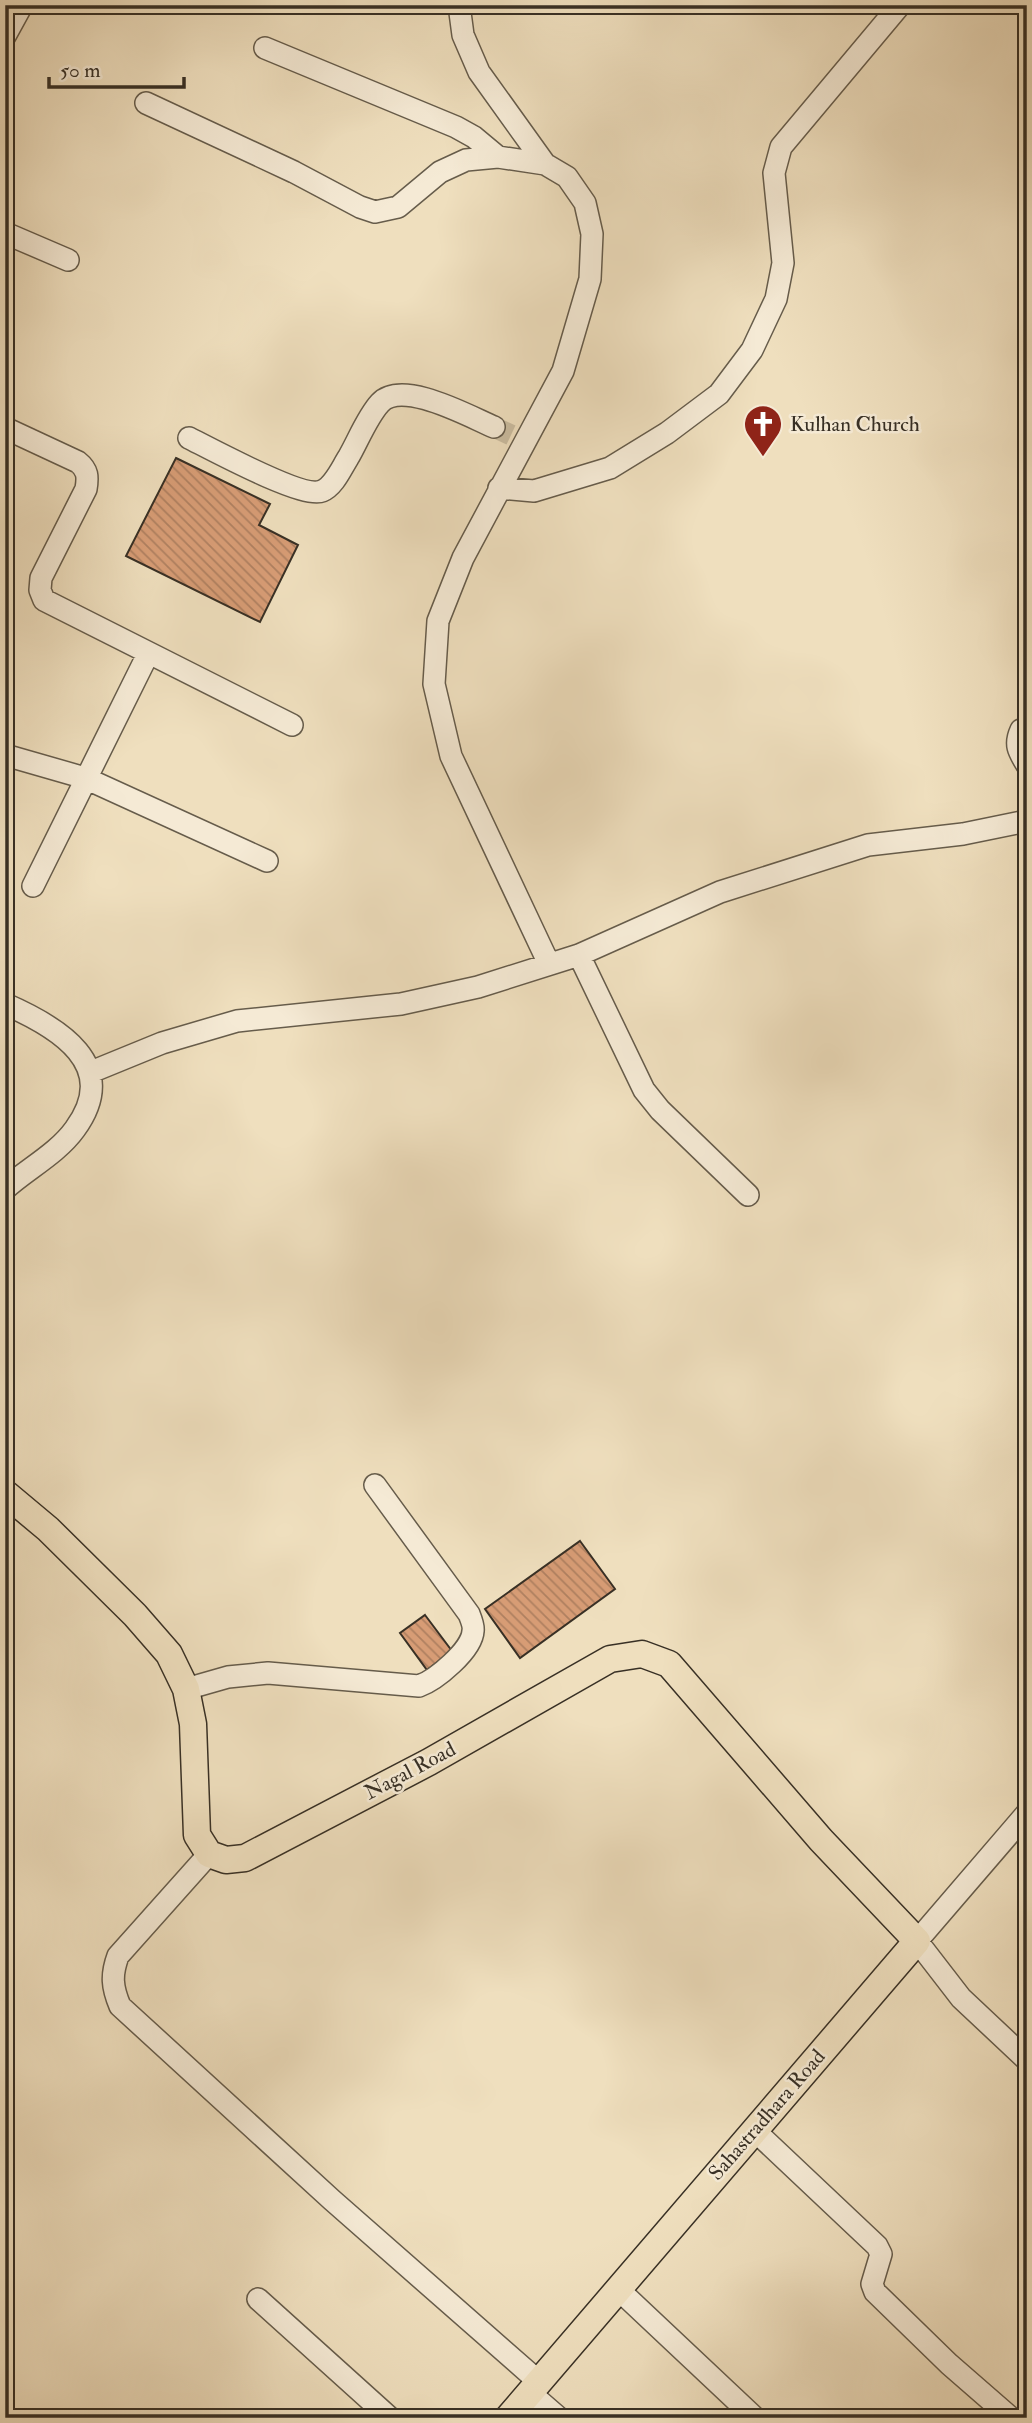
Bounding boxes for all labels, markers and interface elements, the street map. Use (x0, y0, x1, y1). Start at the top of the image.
scale bar (49, 46, 184, 90)
text: 50 m (60, 57, 101, 84)
church icon: Kulhan Church (742, 403, 784, 458)
place label: Kulhan Church (790, 411, 920, 438)
street label: Nagal Road (360, 1735, 461, 1806)
street label: Sahastradhara Road (703, 2043, 832, 2186)

